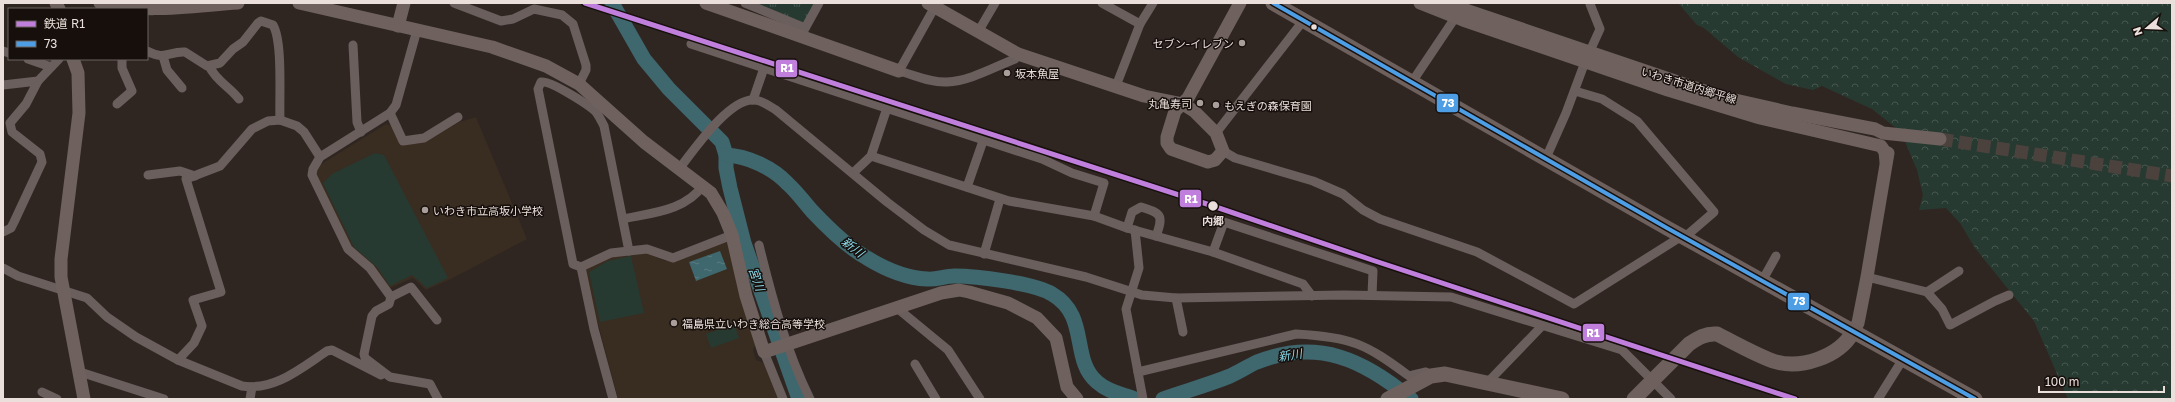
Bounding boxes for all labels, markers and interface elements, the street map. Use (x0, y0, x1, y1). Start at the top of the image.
legend (8, 8, 148, 60)
north arrow (2127, 8, 2167, 48)
text: 鉄道 R1 (44, 16, 85, 31)
unlabelled marker (1309, 22, 1319, 32)
text: N (2130, 25, 2145, 37)
text: 73 (44, 36, 57, 51)
place label: セブン-イレブン (1153, 37, 1234, 50)
marker: セブン-イレブン (1237, 38, 1247, 48)
line badge: R1 (775, 59, 798, 78)
text: R1 (780, 61, 794, 74)
street label: いわき市道内郷平線 (1640, 64, 1738, 106)
place label: 坂本魚屋 (1015, 67, 1059, 80)
marker: 坂本魚屋 (1002, 68, 1012, 78)
line badge: 73 (1436, 93, 1459, 113)
text: 73 (1442, 96, 1455, 109)
place label: 丸亀寿司 (1148, 97, 1192, 110)
marker: 丸亀寿司 (1195, 98, 1205, 108)
place label: もえぎの森保育園 (1224, 99, 1312, 112)
marker: もえぎの森保育園 (1211, 100, 1221, 110)
line badge: R1 (1179, 189, 1202, 208)
text: R1 (1184, 192, 1198, 205)
marker: 内郷 (1206, 199, 1220, 213)
place label: いわき市立高坂小学校 (433, 204, 543, 217)
marker: いわき市立高坂小学校 (420, 205, 430, 215)
place label: 内郷 (1202, 214, 1224, 227)
water label: 新川 (839, 234, 869, 262)
water label: 宮川 (746, 265, 769, 295)
line badge: 73 (1787, 292, 1810, 311)
text: 73 (1793, 294, 1806, 307)
place label: 福島県立いわき総合高等学校 (682, 317, 825, 330)
marker: 福島県立いわき総合高等学校 (669, 318, 679, 328)
line badge: R1 (1582, 323, 1605, 342)
text: R1 (1586, 326, 1600, 339)
water label: 新川 (1277, 345, 1305, 364)
scale bar (2039, 368, 2164, 394)
text: 100 m (2045, 374, 2079, 389)

